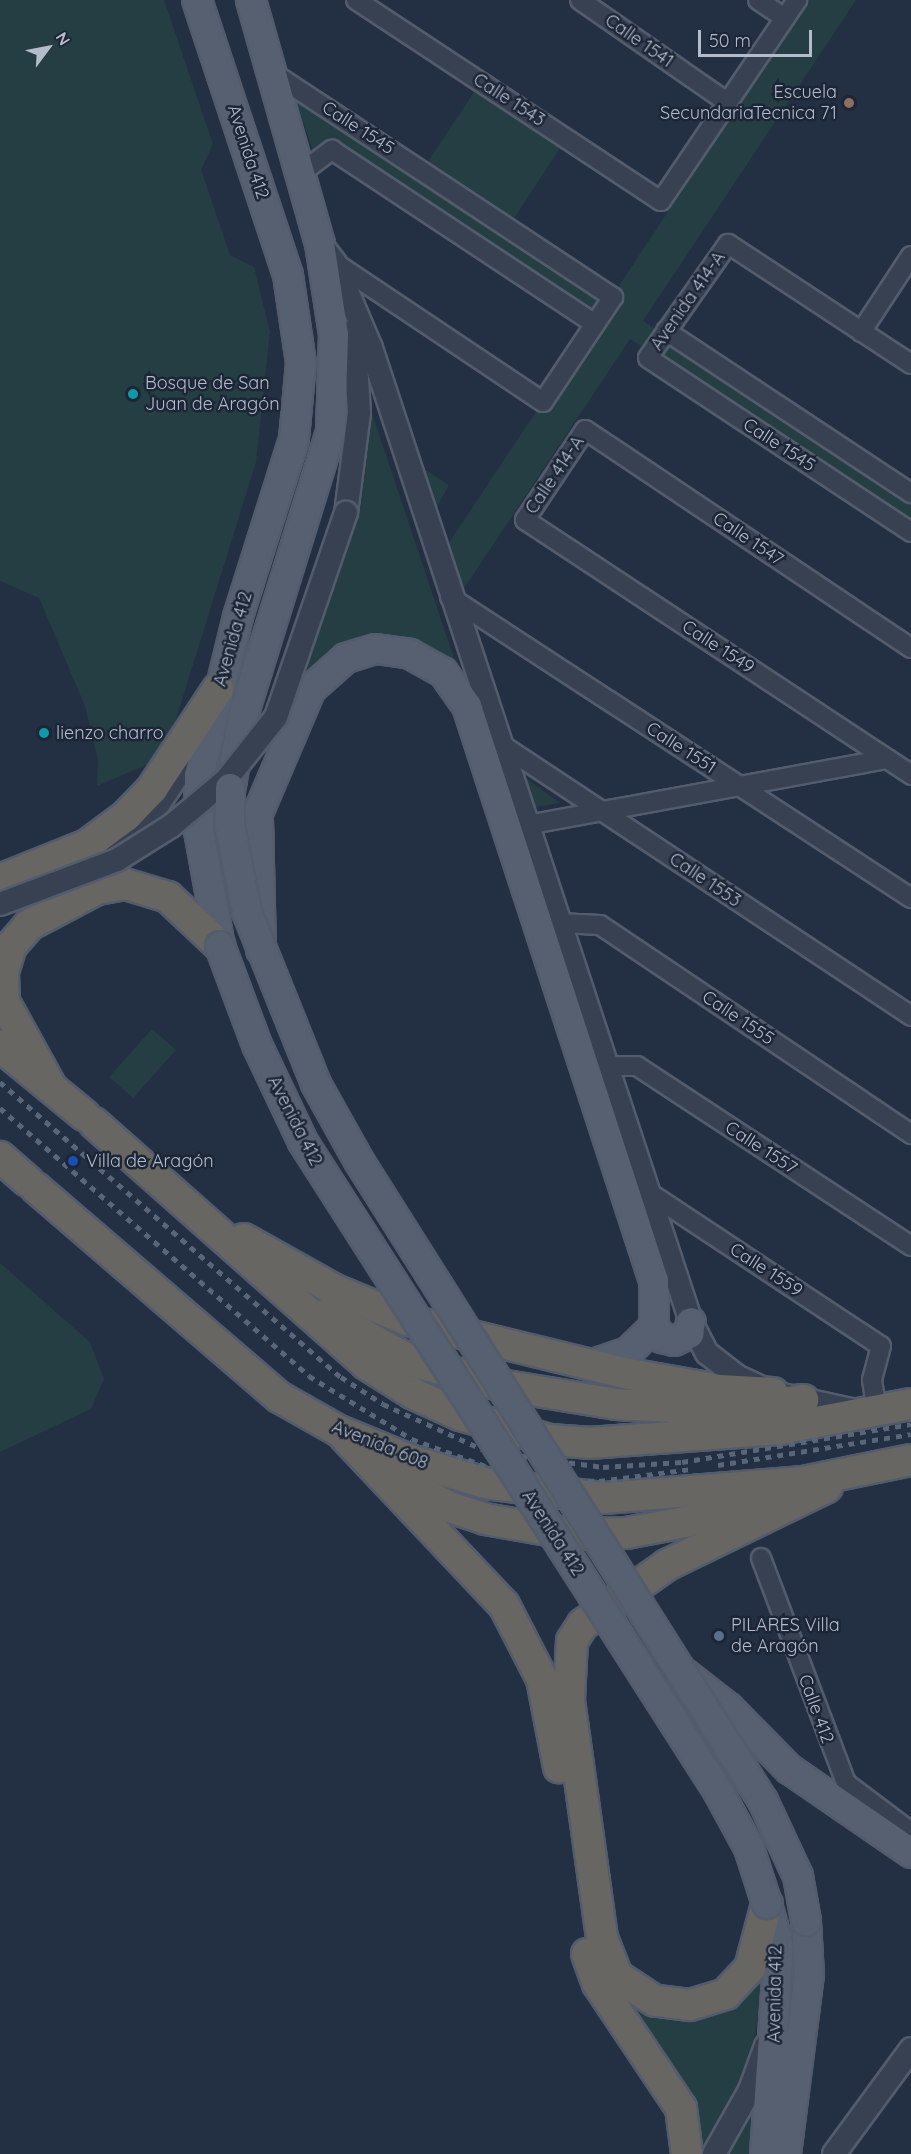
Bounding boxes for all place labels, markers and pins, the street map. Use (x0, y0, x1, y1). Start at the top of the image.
place label: Escuela SecundariaTecnica 71 (660, 82, 837, 124)
marker: Escuela SecundariaTecnica 71 (842, 96, 856, 110)
place label: Bosque de San Juan de Aragón (145, 373, 280, 416)
marker: Bosque de San Juan de Aragón (126, 387, 140, 401)
place label: lienzo charro (56, 722, 164, 744)
marker: lienzo charro (37, 726, 51, 740)
place label: Villa de Aragón (86, 1150, 214, 1172)
marker: Villa de Aragón (64, 1152, 82, 1170)
place label: PILARES Villa de Aragón (731, 1615, 840, 1658)
marker: PILARES Villa de Aragón (712, 1629, 726, 1643)

